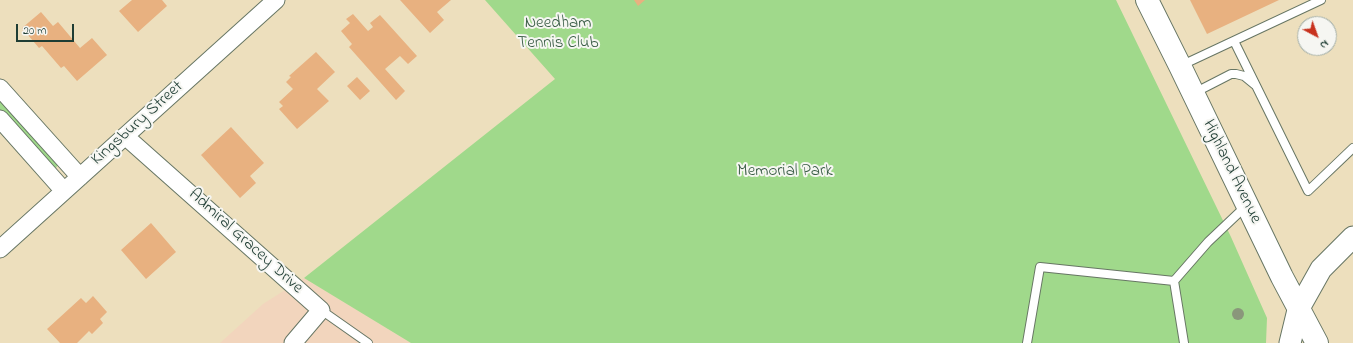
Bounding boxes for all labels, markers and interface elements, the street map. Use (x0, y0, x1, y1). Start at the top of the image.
park label: Needham Tennis Club (518, 14, 598, 54)
scale bar (18, 16, 76, 42)
north arrow (1297, 16, 1337, 56)
text: 20 m (23, 22, 46, 40)
text: N (1316, 36, 1332, 53)
street label: Kingsbury Street (88, 77, 188, 171)
street label: Highland Avenue (1197, 117, 1265, 227)
park label: Memorial Park (737, 162, 833, 182)
street label: Admiral Gracey Drive (183, 185, 307, 299)

